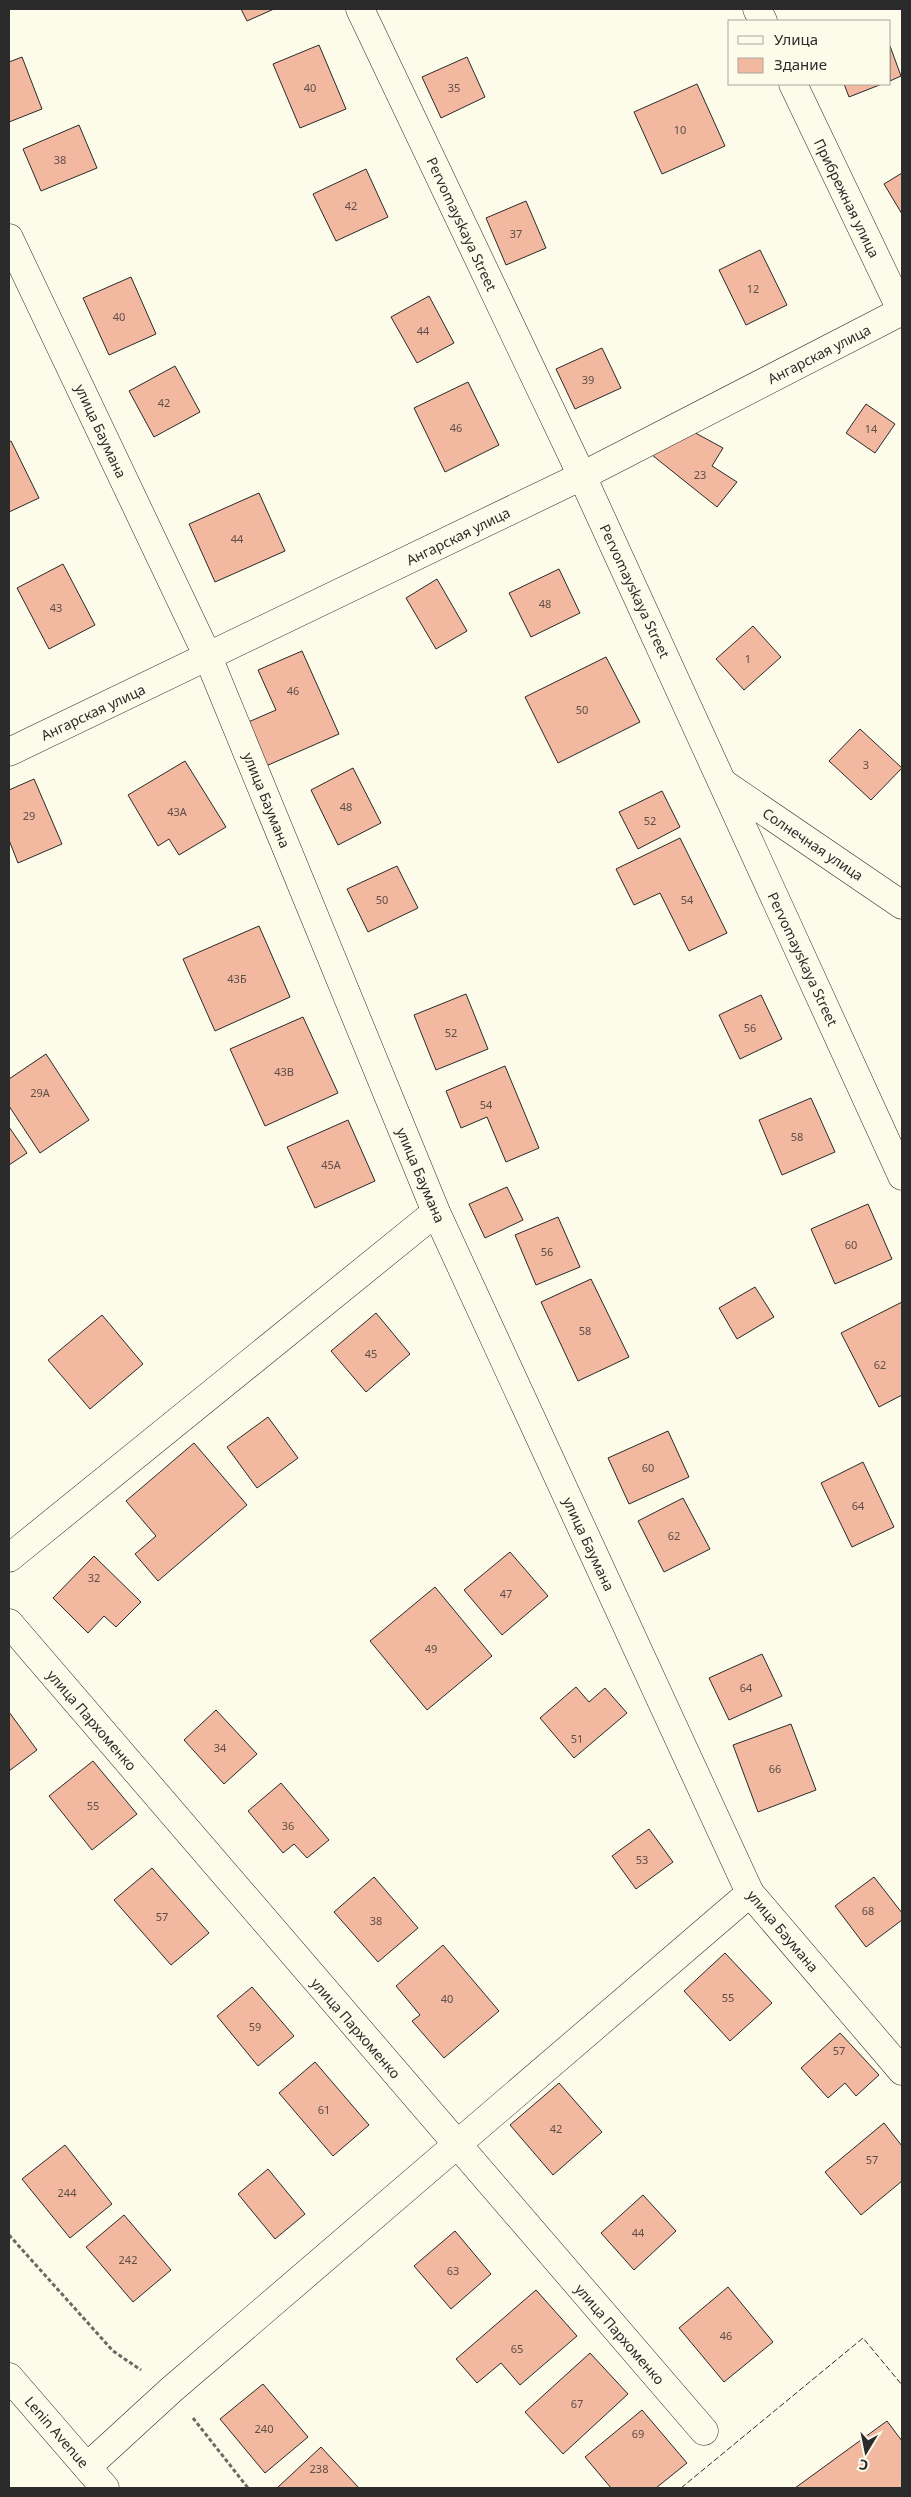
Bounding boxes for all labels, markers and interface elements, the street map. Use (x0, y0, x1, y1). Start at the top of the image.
legend (728, 20, 891, 85)
text: Улица (774, 29, 818, 49)
text: Здание (774, 54, 827, 74)
house number: 40 (304, 80, 316, 95)
house number: 35 (448, 80, 460, 95)
house number: 10 (674, 122, 686, 137)
street label: Прибрежная улица (810, 135, 884, 261)
house number: 38 (54, 152, 66, 167)
street label: Pervomayskaya Street (423, 154, 501, 294)
house number: 42 (345, 198, 357, 213)
house number: 37 (510, 226, 522, 241)
house number: 12 (747, 281, 759, 296)
house number: 40 (113, 309, 125, 324)
street label: Ангарская улица (764, 320, 874, 388)
house number: 44 (417, 323, 430, 338)
house number: 39 (582, 372, 594, 387)
street label: улица Баумана (71, 381, 131, 481)
house number: 42 (158, 395, 170, 410)
house number: 46 (450, 420, 462, 435)
house number: 14 (865, 421, 878, 436)
house number: 23 (694, 467, 706, 482)
street label: Ангарская улица (403, 503, 513, 569)
street label: Pervomayskaya Street (596, 521, 674, 661)
house number: 44 (231, 531, 244, 546)
house number: 48 (539, 596, 551, 611)
house number: 43 (50, 600, 62, 615)
house number: 1 (745, 651, 751, 666)
street label: Ангарская улица (38, 679, 148, 745)
house number: 46 (287, 683, 299, 698)
house number: 50 (576, 702, 588, 717)
street label: улица Баумана (239, 749, 295, 851)
house number: 3 (863, 757, 869, 772)
house number: 48 (340, 799, 352, 814)
street label: Солнечная улица (759, 803, 867, 885)
house number: 43А (167, 804, 188, 819)
house number: 29 (23, 808, 35, 823)
house number: 52 (644, 813, 656, 828)
street label: Pervomayskaya Street (764, 889, 842, 1029)
house number: 50 (376, 892, 388, 907)
house number: 54 (681, 892, 694, 907)
house number: 43Б (227, 971, 247, 986)
house number: 56 (744, 1020, 756, 1035)
house number: 52 (445, 1025, 457, 1040)
house number: 43В (274, 1064, 294, 1079)
house number: 29А (30, 1085, 51, 1100)
house number: 54 (480, 1097, 493, 1112)
street label: улица Баумана (392, 1125, 450, 1225)
house number: 58 (791, 1129, 803, 1144)
house number: 45А (321, 1157, 342, 1172)
house number: 60 (845, 1237, 857, 1252)
house number: 56 (541, 1244, 553, 1259)
house number: 58 (579, 1323, 591, 1338)
house number: 45 (365, 1346, 377, 1361)
house number: 62 (874, 1357, 886, 1372)
house number: 60 (642, 1460, 654, 1475)
street label: улица Баумана (559, 1494, 619, 1594)
house number: 64 (852, 1498, 865, 1513)
house number: 62 (668, 1528, 680, 1543)
house number: 32 (88, 1570, 100, 1585)
house number: 47 (500, 1586, 512, 1601)
house number: 49 (425, 1641, 437, 1656)
street label: улица Пархоменко (43, 1666, 141, 1774)
house number: 64 (740, 1680, 753, 1695)
house number: 51 (571, 1731, 583, 1746)
house number: 34 (214, 1740, 227, 1755)
house number: 66 (769, 1761, 781, 1776)
house number: 55 (87, 1798, 99, 1813)
house number: 36 (282, 1818, 294, 1833)
house number: 53 (636, 1852, 648, 1867)
street label: улица Баумана (743, 1886, 823, 1976)
house number: 68 (862, 1903, 874, 1918)
house number: 57 (156, 1909, 168, 1924)
house number: 38 (370, 1913, 382, 1928)
street label: улица Пархоменко (307, 1974, 405, 2082)
house number: 55 (722, 1990, 734, 2005)
house number: 40 (441, 1991, 453, 2006)
house number: 59 (249, 2019, 261, 2034)
house number: 57 (833, 2043, 845, 2058)
house number: 61 (318, 2102, 330, 2117)
house number: 42 (550, 2121, 562, 2136)
house number: 57 (866, 2152, 878, 2167)
house number: 244 (58, 2185, 77, 2200)
house number: 44 (632, 2225, 645, 2240)
house number: 242 (119, 2252, 137, 2267)
house number: 63 (447, 2263, 459, 2278)
street label: улица Пархоменко (571, 2280, 669, 2388)
house number: 46 (720, 2328, 732, 2343)
house number: 65 (511, 2341, 523, 2356)
street label: Lenin Avenue (21, 2392, 93, 2472)
house number: 67 (571, 2396, 583, 2411)
house number: 240 (255, 2421, 273, 2436)
house number: 69 (632, 2426, 644, 2441)
north arrow (841, 2427, 891, 2477)
text: С (858, 2455, 870, 2475)
house number: 238 (310, 2461, 328, 2476)

